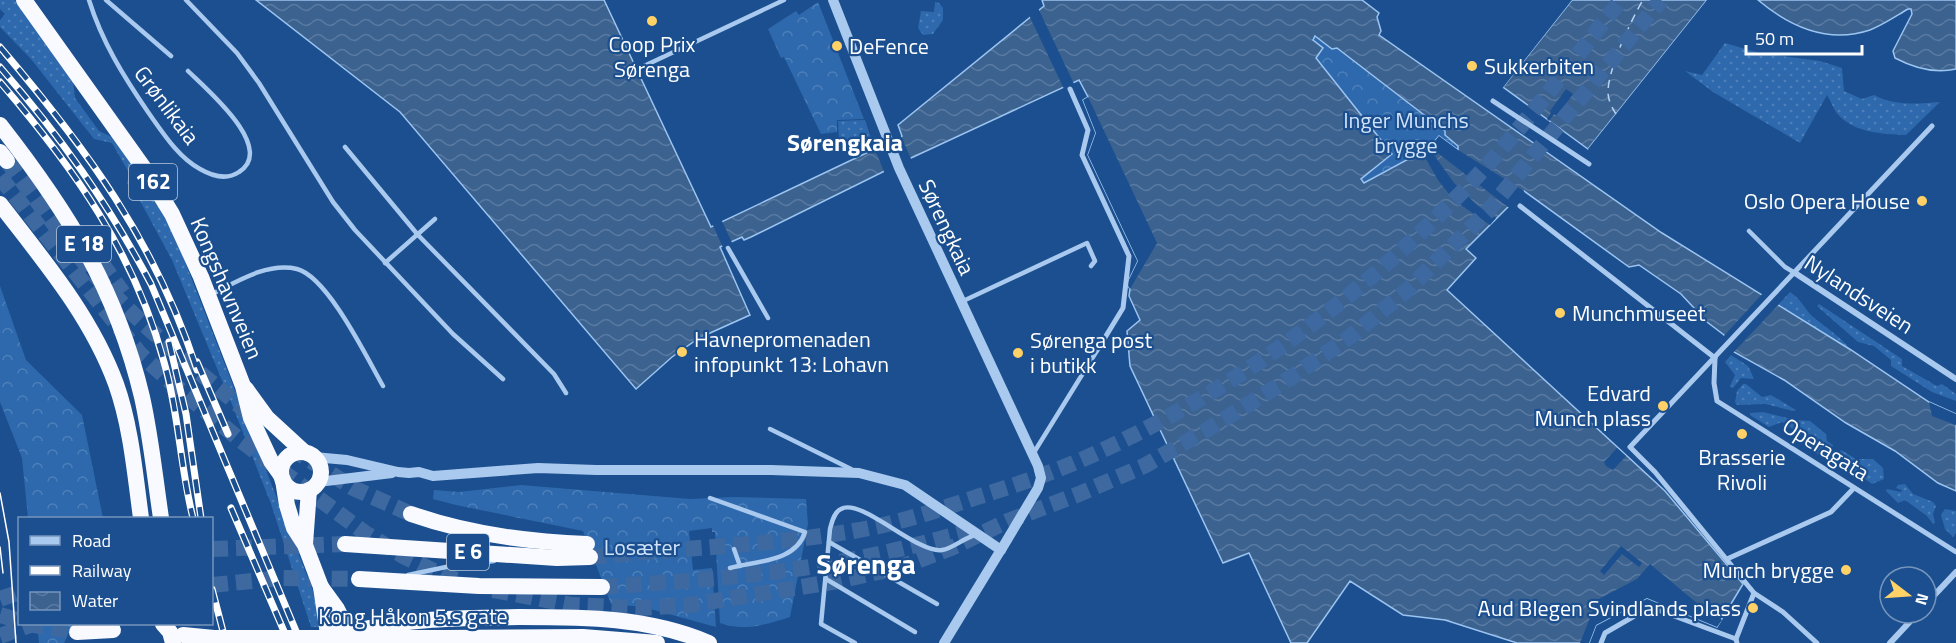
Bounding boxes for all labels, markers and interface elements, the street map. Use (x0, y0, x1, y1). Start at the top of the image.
marker: Coop Prix Sørenga (645, 14, 659, 28)
scale bar (1746, 18, 1862, 56)
text: 50 m (1755, 25, 1794, 52)
place label: Coop Prix Sørenga (609, 27, 695, 86)
place label: DeFence (849, 29, 929, 63)
marker: DeFence (830, 39, 844, 53)
place label: Sukkerbiten (1484, 49, 1594, 83)
street label: Grønlikaia (126, 58, 208, 152)
marker: Sukkerbiten (1465, 59, 1479, 73)
park label: Inger Munchs brygge (1343, 103, 1469, 162)
district label: Sørengkaia (787, 124, 903, 160)
road number: 162 (129, 164, 177, 200)
street label: Sørengkaia (910, 173, 984, 281)
place label: Oslo Opera House (1744, 184, 1910, 218)
marker: Oslo Opera House (1915, 194, 1929, 208)
street label: Kongshavnveien (182, 212, 272, 364)
road number: E 18 (57, 226, 111, 262)
street label: Nylandsveien (1798, 246, 1920, 342)
place label: Munchmuseet (1572, 296, 1706, 330)
marker: Munchmuseet (1553, 306, 1567, 320)
place label: Havnepromenaden infopunkt 13: Lohavn (694, 322, 889, 381)
place label: Sørenga post i butikk (1030, 323, 1152, 382)
marker: Havnepromenaden infopunkt 13: Lohavn (675, 345, 689, 359)
marker: Sørenga post i butikk (1011, 346, 1025, 360)
place label: Edvard Munch plass (1535, 376, 1651, 435)
marker: Edvard Munch plass (1656, 399, 1670, 413)
street label: Operagata (1776, 409, 1876, 489)
marker: Brasserie Rivoli (1735, 427, 1749, 441)
place label: Brasserie Rivoli (1698, 440, 1786, 499)
legend (18, 517, 213, 625)
text: Road (72, 527, 111, 554)
park label: Losæter (604, 530, 681, 564)
road number: E 6 (447, 534, 489, 570)
district label: Sørenga (816, 542, 916, 585)
place label: Munch brygge (1702, 553, 1834, 587)
text: Railway (72, 557, 132, 584)
marker: Munch brygge (1839, 563, 1853, 577)
north arrow (1878, 565, 1938, 625)
text: Water (72, 587, 118, 614)
place label: Aud Blegen Svindlands plass (1478, 591, 1741, 625)
text: N (1909, 591, 1935, 608)
street label: Kong Håkon 5.s gate (318, 599, 508, 633)
marker: Aud Blegen Svindlands plass (1746, 601, 1760, 615)

